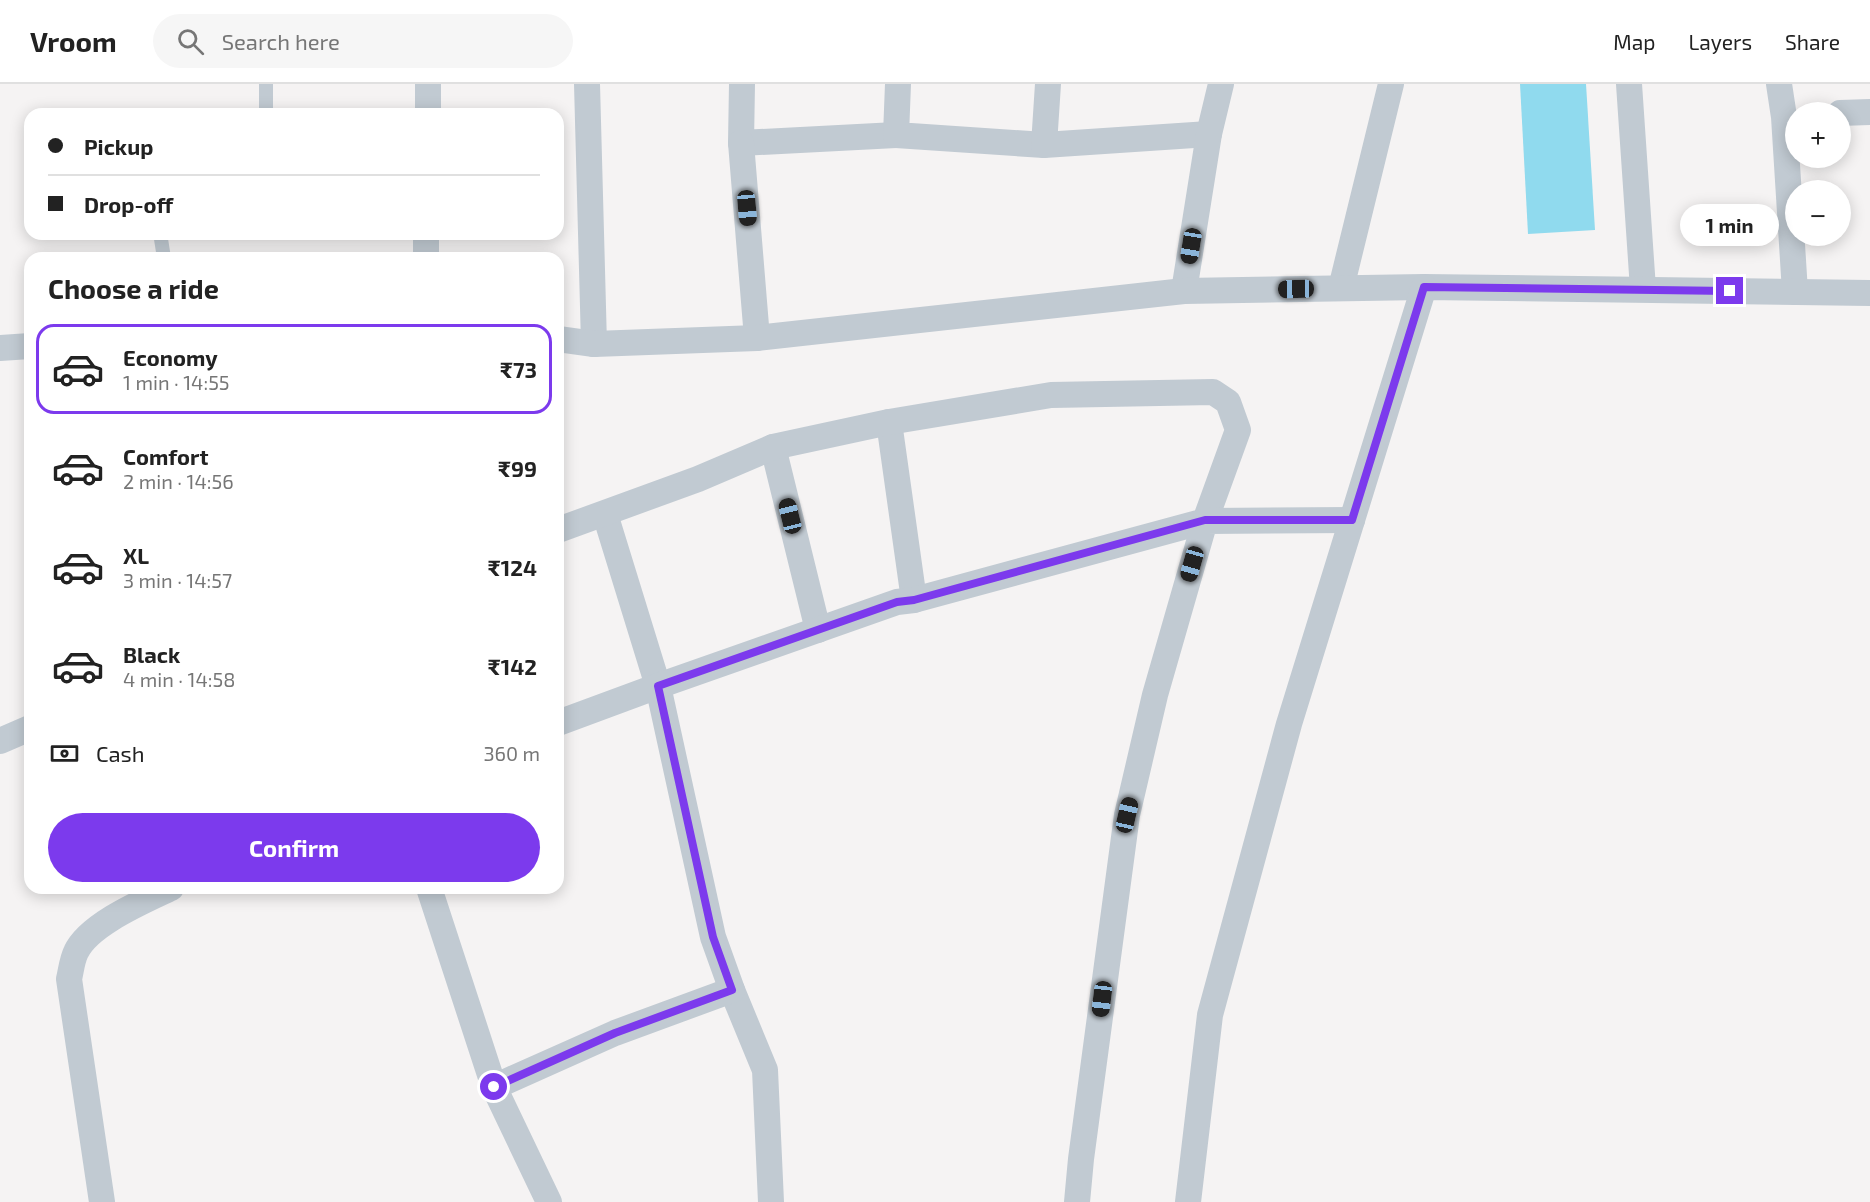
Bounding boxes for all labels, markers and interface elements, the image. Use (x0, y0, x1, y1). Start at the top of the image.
search box (153, 14, 573, 68)
text: Vroom (30, 24, 117, 58)
icon: search (174, 25, 207, 58)
text: Search here (222, 28, 340, 54)
text: Map (1613, 29, 1655, 54)
text: Layers (1688, 29, 1752, 54)
text: Share (1785, 29, 1840, 54)
map controls (1785, 102, 1851, 246)
button: + (1785, 102, 1851, 168)
text: Pickup (84, 133, 153, 159)
button: − (1785, 180, 1851, 246)
car (736, 189, 758, 227)
text: Drop-off (84, 191, 173, 217)
callout: 1 min (1680, 204, 1780, 246)
text: 1 min (1705, 213, 1754, 237)
car (1179, 227, 1203, 265)
text: Choose a ride (48, 272, 219, 304)
route end (1716, 277, 1743, 304)
car (1278, 280, 1314, 298)
icon: car (51, 342, 105, 396)
text: Economy (123, 344, 218, 370)
text: ₹73 (500, 356, 537, 382)
text: 1 min · 14:55 (123, 370, 230, 394)
icon: car (51, 441, 105, 495)
text: Comfort (123, 443, 208, 469)
text: ₹99 (498, 455, 537, 481)
text: 2 min · 14:56 (123, 469, 234, 493)
car (777, 496, 803, 536)
icon: car (51, 540, 105, 594)
text: XL (123, 542, 149, 568)
car (1178, 544, 1206, 584)
text: ₹124 (488, 554, 537, 580)
text: 3 min · 14:57 (123, 568, 232, 592)
icon: car (51, 639, 105, 693)
text: Black (123, 641, 180, 667)
text: ₹142 (488, 653, 537, 679)
text: 4 min · 14:58 (123, 667, 235, 691)
icon: cash (48, 737, 81, 770)
text: Cash (96, 740, 145, 766)
text: 360 m (483, 741, 540, 765)
car (1114, 795, 1140, 835)
button: Confirm (48, 813, 540, 882)
car (1091, 980, 1113, 1018)
route start (480, 1073, 507, 1100)

